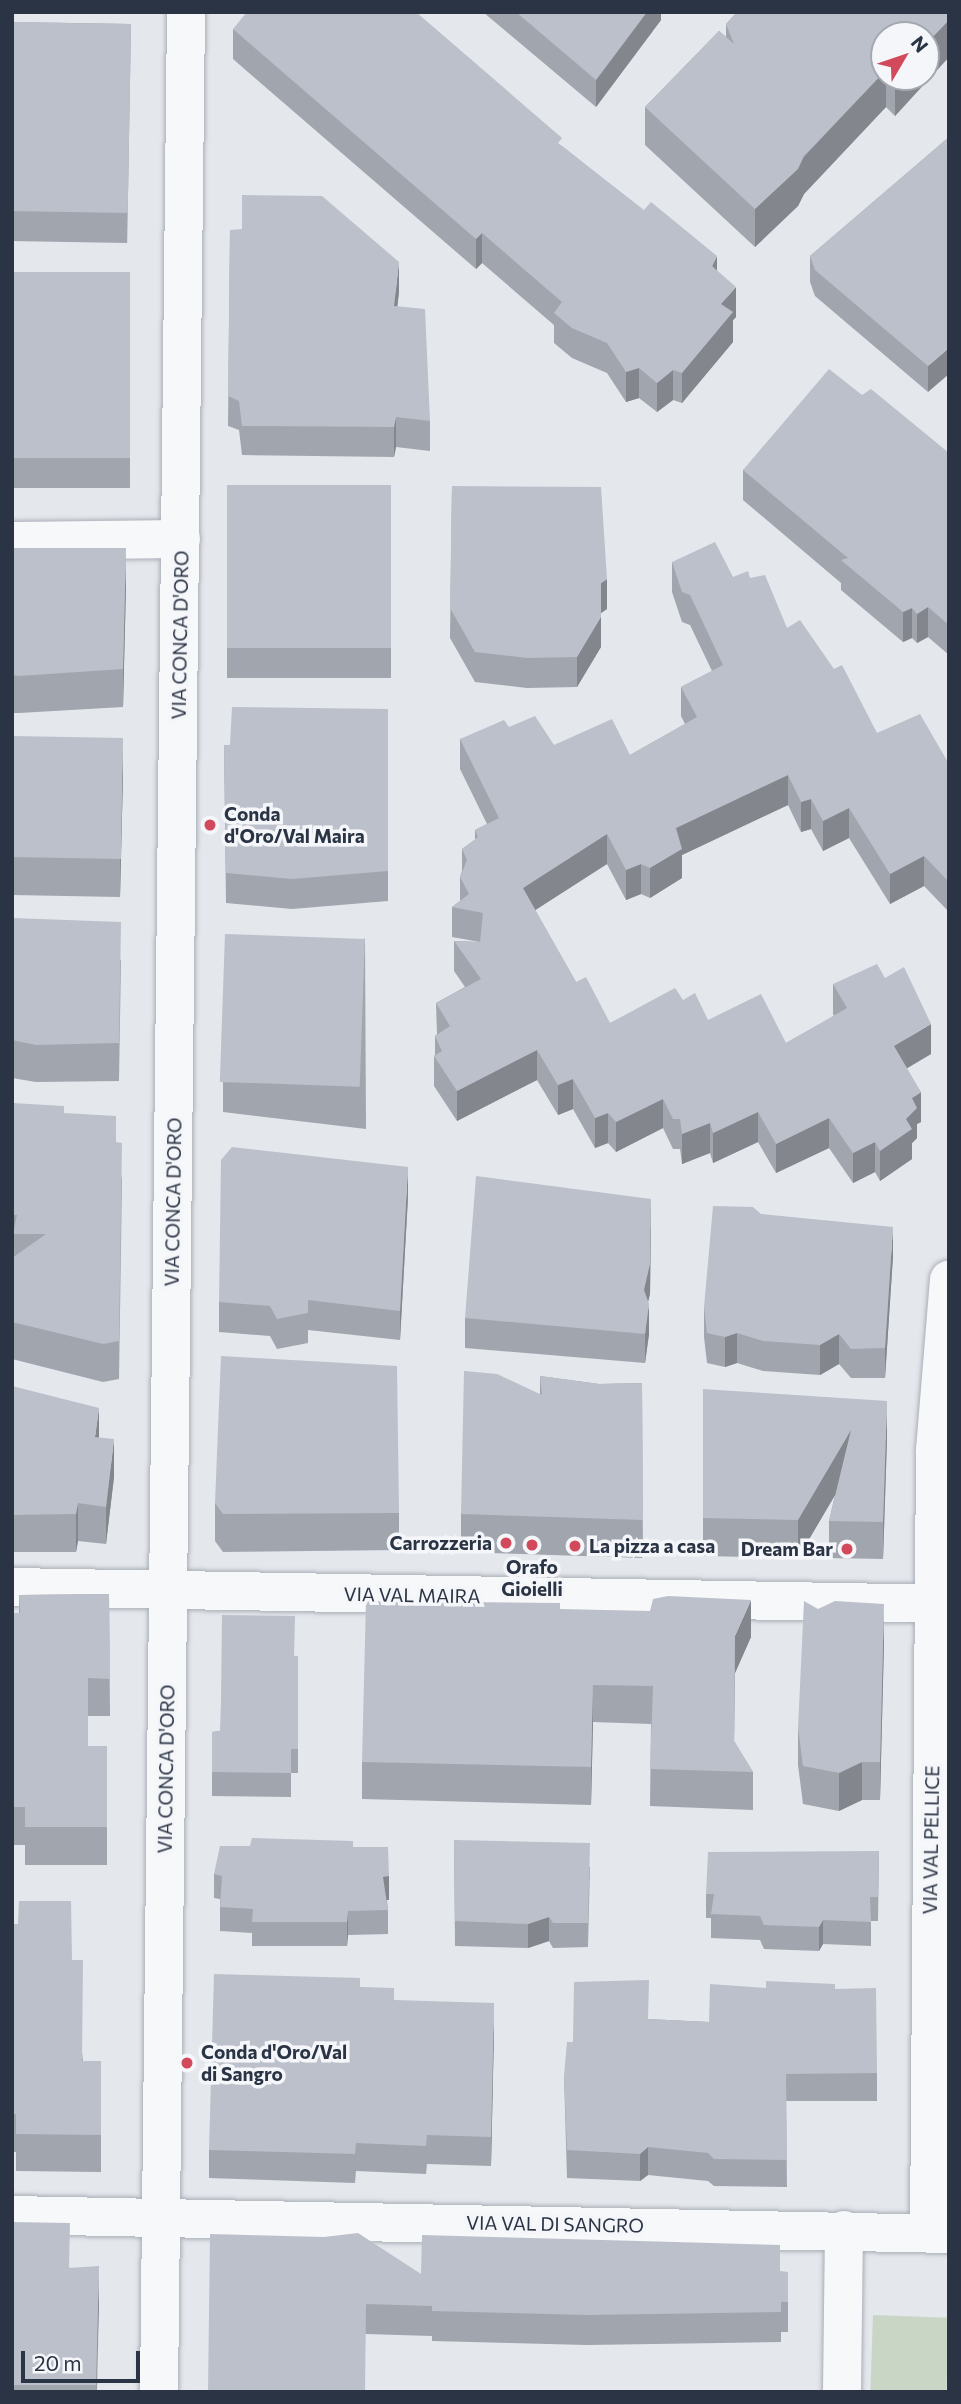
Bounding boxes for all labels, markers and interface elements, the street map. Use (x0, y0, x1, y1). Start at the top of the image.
north arrow (870, 21, 940, 91)
text: N (907, 31, 934, 57)
street label: VIA CONCA D'ORO (167, 550, 193, 720)
place label: Conda d'Oro/Val Maira (224, 803, 365, 847)
marker: Conda d'Oro/Val Maira (202, 817, 218, 833)
street label: VIA CONCA D'ORO (160, 1117, 186, 1287)
place label: Carrozzeria (390, 1532, 492, 1554)
marker: Carrozzeria (498, 1535, 514, 1551)
place label: La pizza a casa (589, 1535, 715, 1557)
marker: Orafo Gioielli (524, 1537, 540, 1553)
marker: La pizza a casa (567, 1538, 583, 1554)
place label: Dream Bar (741, 1538, 833, 1560)
marker: Dream Bar (839, 1541, 855, 1557)
place label: Orafo Gioielli (501, 1556, 563, 1600)
street label: VIA VAL MAIRA (343, 1582, 481, 1608)
street label: VIA CONCA D'ORO (153, 1684, 179, 1854)
street label: VIA VAL PELLICE (918, 1765, 944, 1915)
place label: Conda d'Oro/Val di Sangro (201, 2041, 347, 2085)
marker: Conda d'Oro/Val di Sangro (179, 2055, 195, 2071)
street label: VIA VAL DI SANGRO (466, 2211, 644, 2237)
scale bar (24, 2338, 144, 2382)
text: 20 m (34, 2350, 82, 2375)

